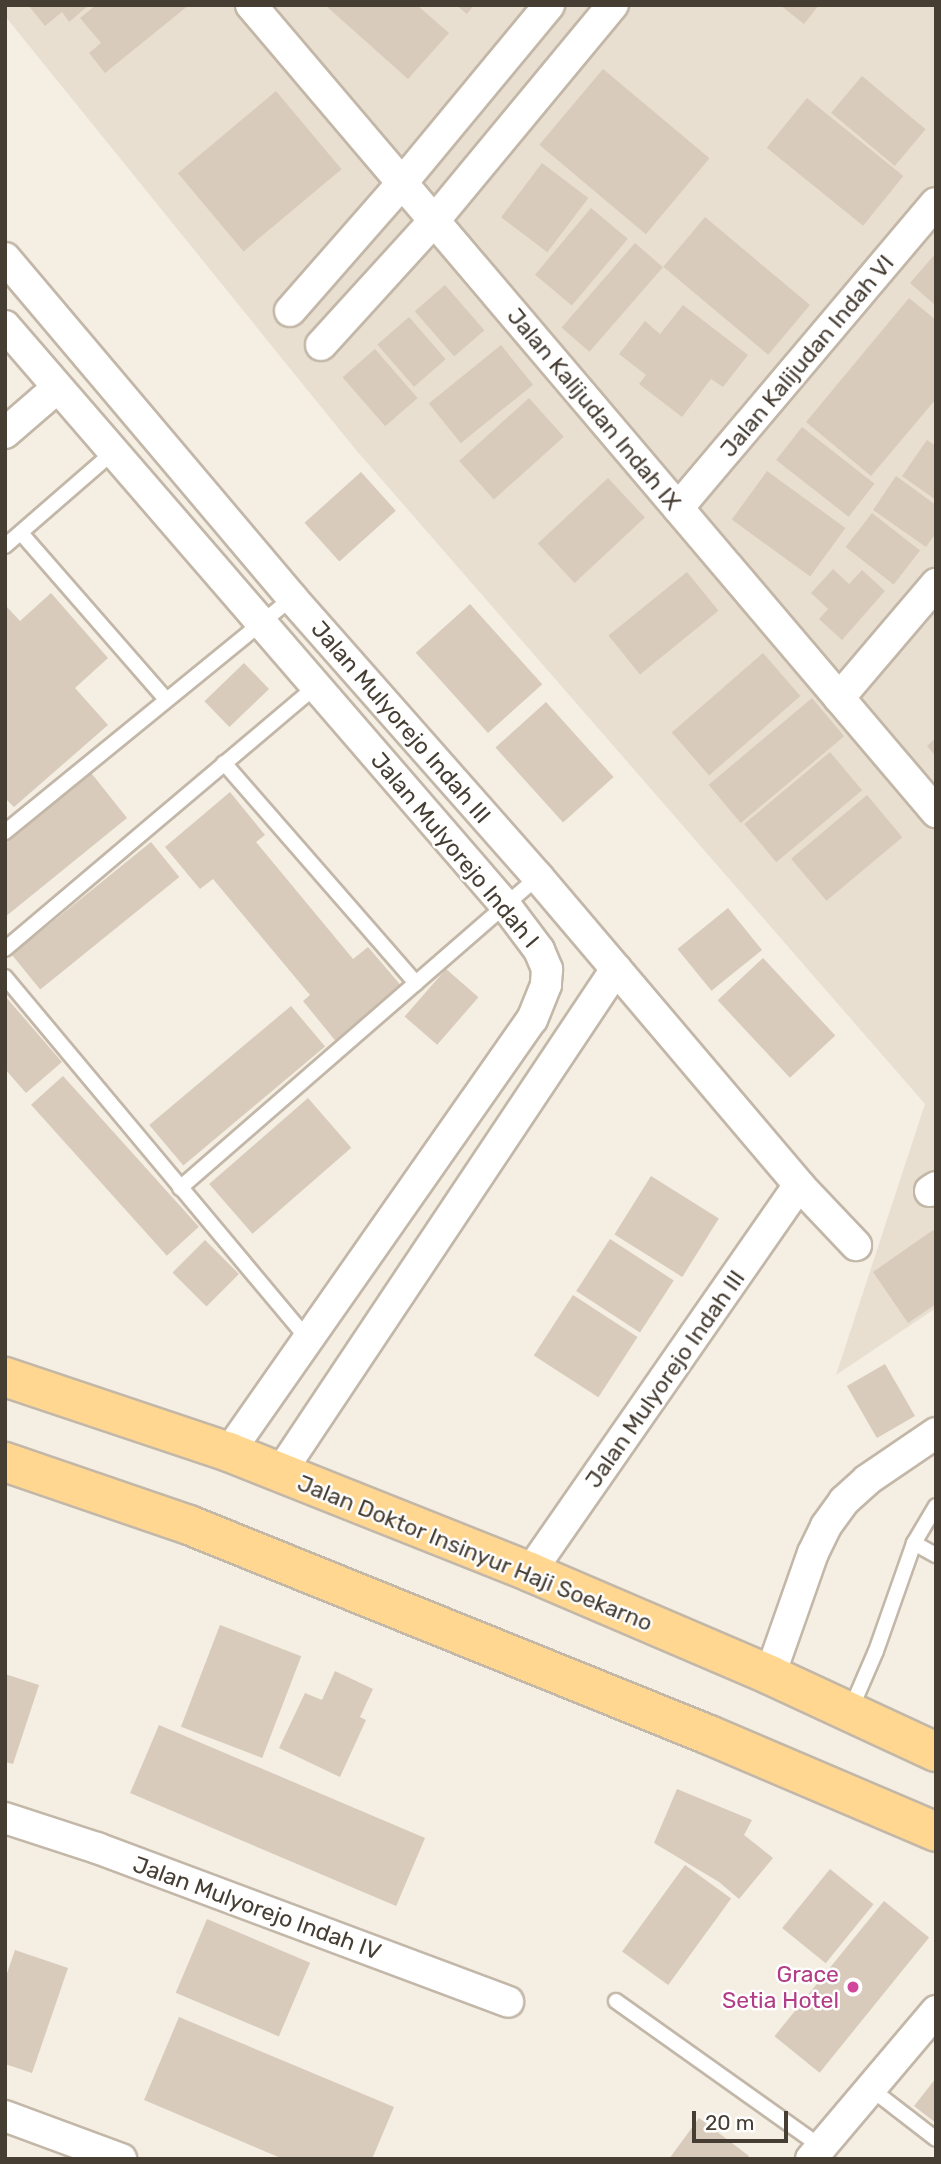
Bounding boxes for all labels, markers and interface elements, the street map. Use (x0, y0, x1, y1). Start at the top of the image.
street label: Jalan Kalijudan Indah VI (714, 249, 900, 463)
street label: Jalan Kalijudan Indah IX (501, 302, 687, 516)
street label: Jalan Mulyorejo Indah III (306, 615, 496, 829)
street label: Jalan Mulyorejo Indah I (365, 747, 545, 953)
street label: Jalan Mulyorejo Indah III (579, 1265, 751, 1493)
street label: Jalan Doktor Insinyur Haji Soekarno (293, 1469, 657, 1637)
street label: Jalan Mulyorejo Indah IV (129, 1850, 385, 1966)
place label: Grace Setia Hotel (722, 1960, 839, 2014)
marker: Grace Setia Hotel (845, 1979, 861, 1995)
scale bar (696, 2098, 792, 2142)
text: 20 m (705, 2110, 754, 2135)

